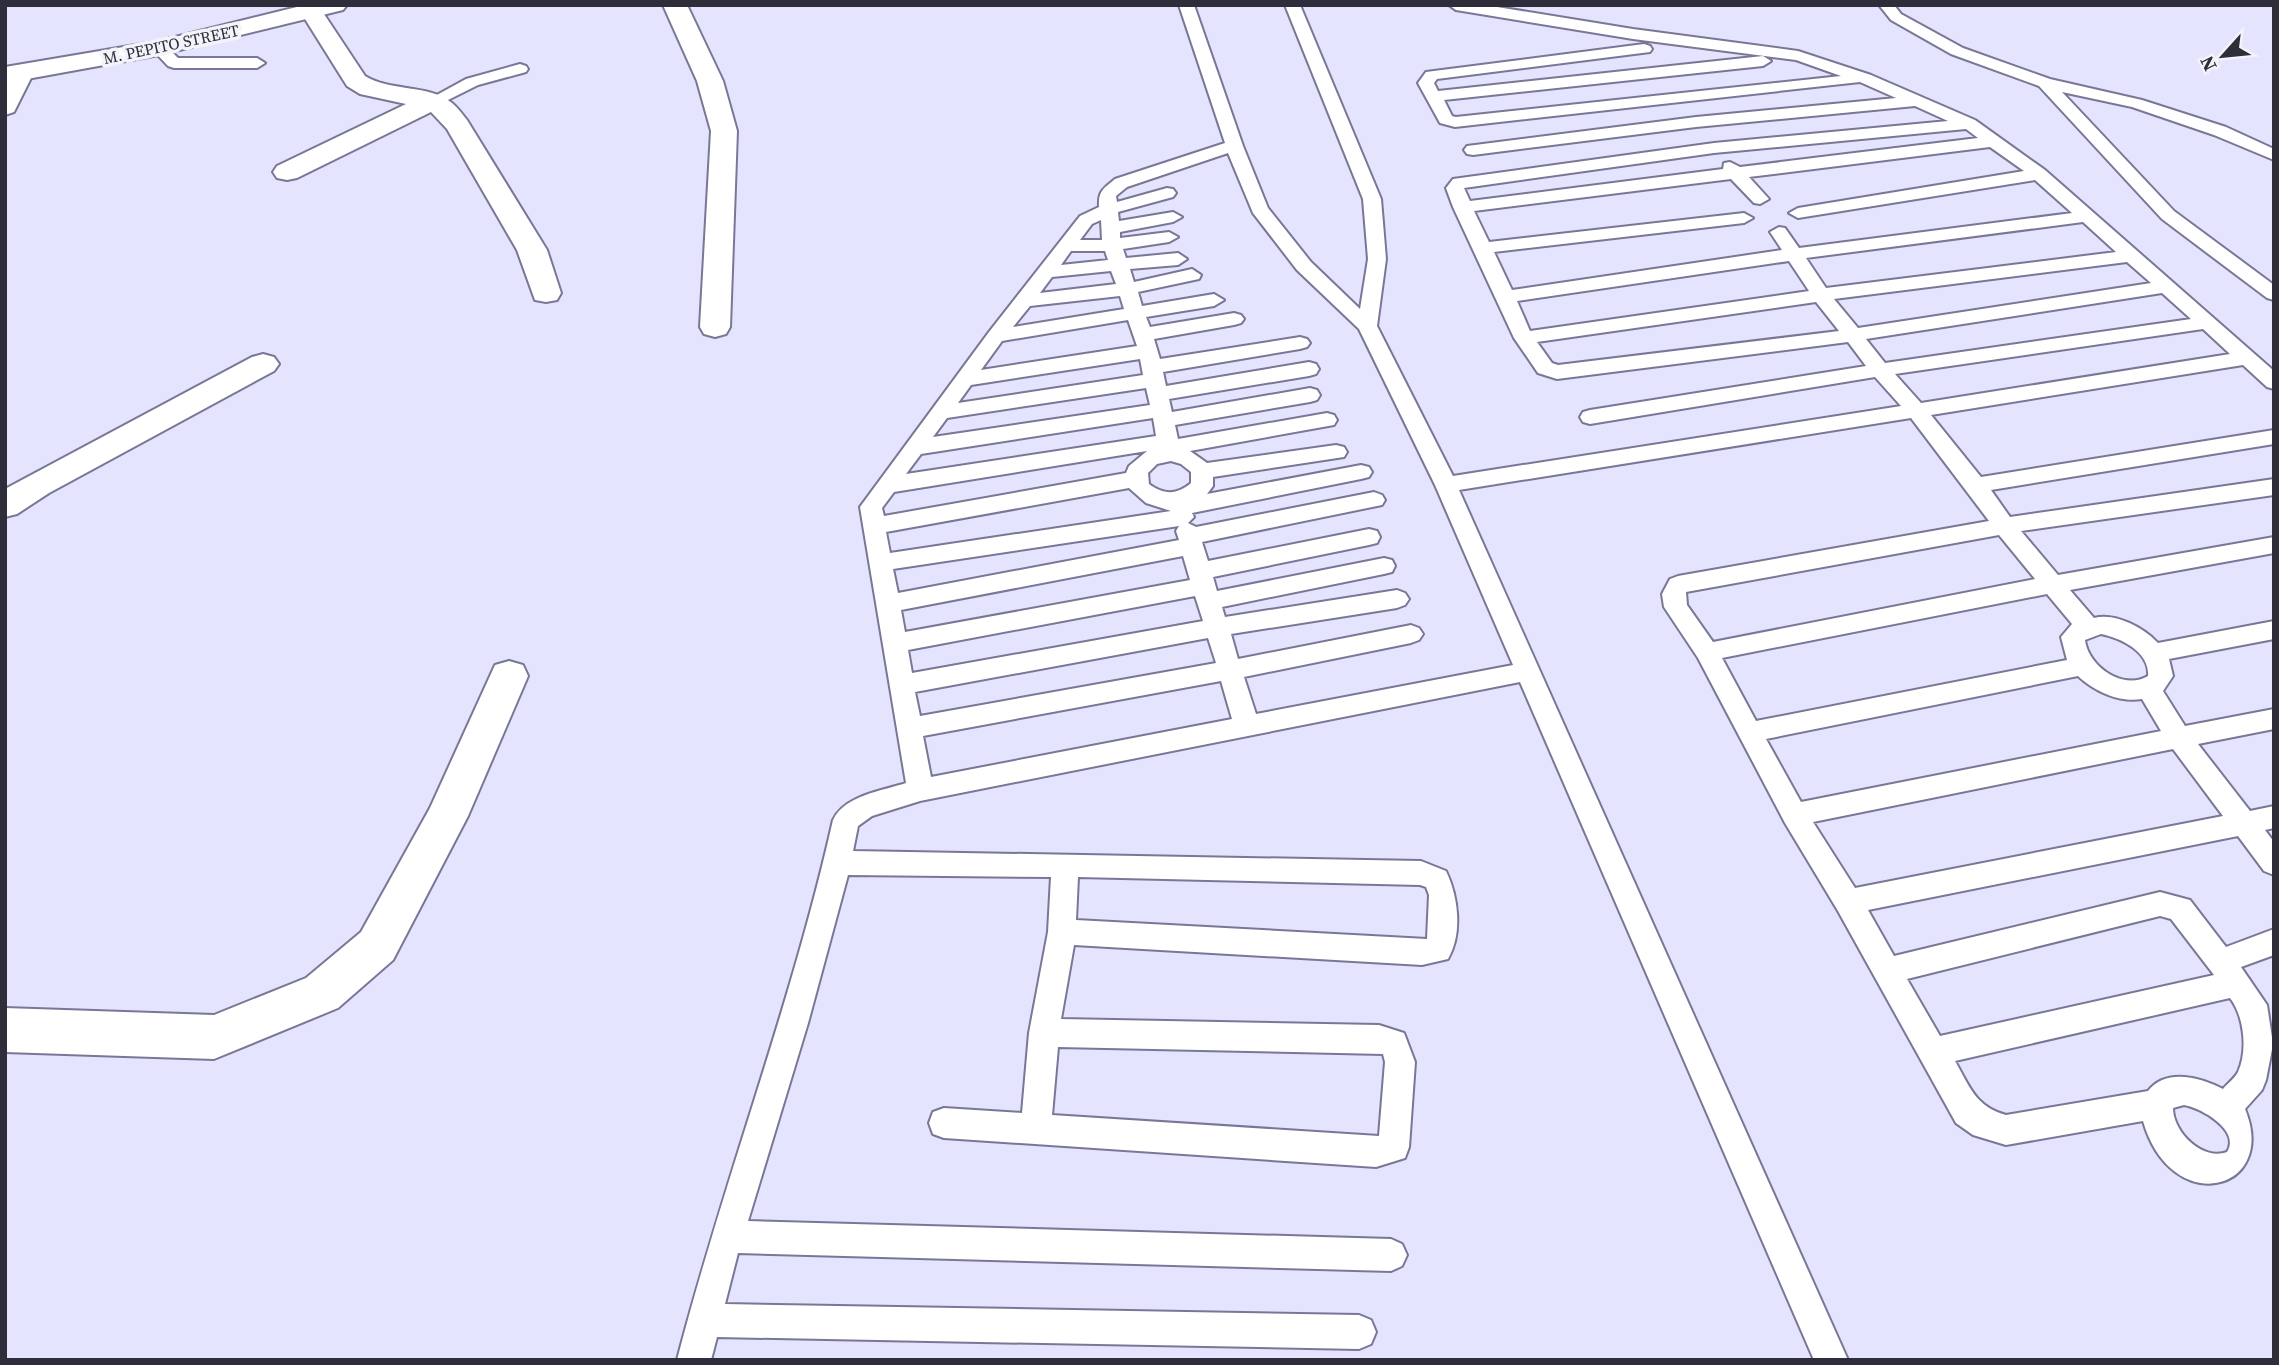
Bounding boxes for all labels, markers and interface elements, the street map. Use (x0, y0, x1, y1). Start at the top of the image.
street label: M. PEPITO STREET (101, 19, 241, 69)
north arrow (2188, 21, 2258, 91)
text: N (2193, 52, 2223, 76)

